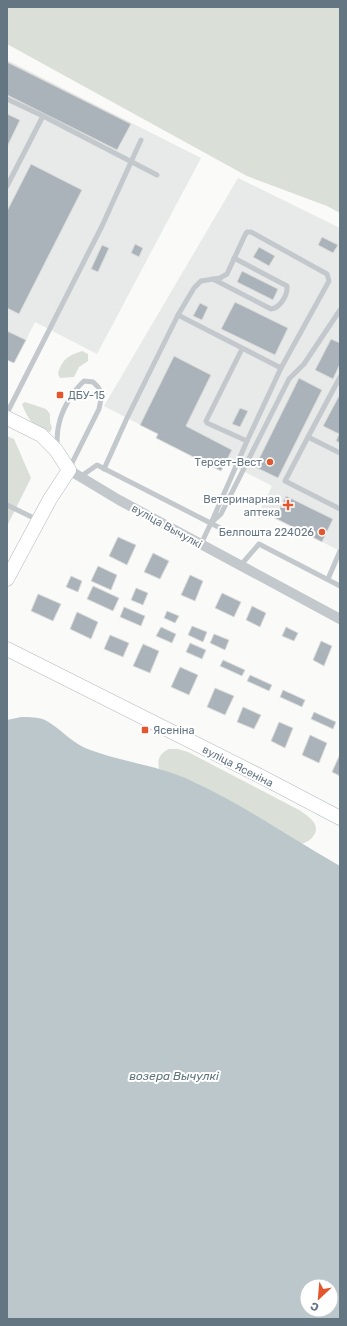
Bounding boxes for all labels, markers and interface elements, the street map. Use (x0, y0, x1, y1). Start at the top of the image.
place label: ДБУ-15 (68, 389, 105, 402)
marker: ДБУ-15 (55, 390, 65, 400)
place label: Терсет-Вест (195, 456, 262, 469)
marker: Терсет-Вест (265, 457, 275, 467)
place label: Ветеринарная аптека (203, 493, 280, 519)
marker: Ветеринарная аптека (283, 500, 293, 510)
street label: вуліца Вычулкі (129, 502, 204, 551)
place label: Белпошта 224026 (219, 526, 314, 539)
marker: Белпошта 224026 (317, 527, 327, 537)
place label: Ясеніна (153, 724, 195, 737)
marker: Ясеніна (140, 725, 150, 735)
street label: вуліца Ясеніна (200, 743, 276, 790)
water label: возера Вычулкі (129, 1069, 220, 1083)
north arrow (299, 1278, 339, 1318)
text: С (308, 1299, 321, 1314)

